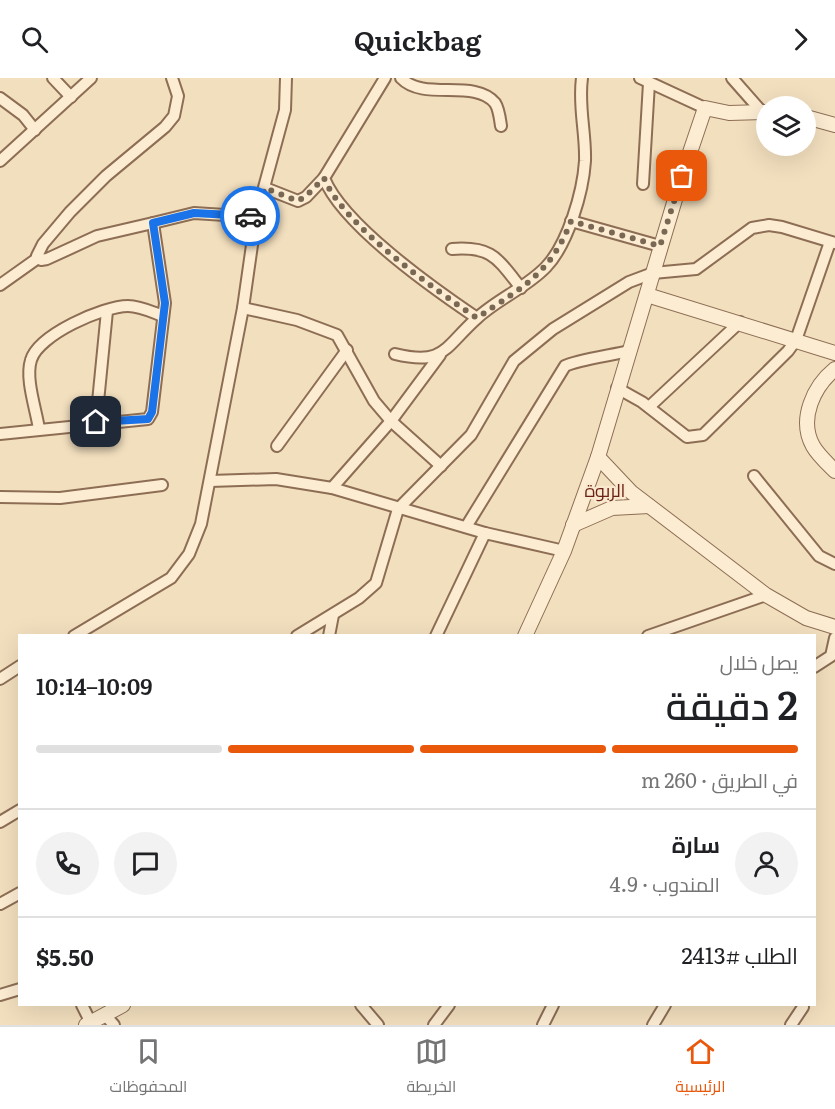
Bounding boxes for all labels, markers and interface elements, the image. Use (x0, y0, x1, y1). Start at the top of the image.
text: Quickbag (354, 19, 481, 59)
icon: search (18, 23, 51, 56)
icon: forward (784, 23, 817, 56)
map controls (756, 96, 816, 156)
button: layers (756, 96, 816, 156)
pin (656, 150, 707, 201)
icon: bag (665, 159, 698, 192)
courier (220, 186, 280, 246)
icon: car (234, 200, 267, 233)
pin (70, 396, 121, 447)
icon: home (79, 405, 112, 438)
district label: الربوة (585, 476, 625, 503)
text: يصل خلال (720, 646, 798, 676)
text: 10:09–10:14 (36, 669, 152, 702)
text: 2 دقيقة (666, 674, 798, 732)
text: في الطريق · 260 m (641, 764, 798, 794)
text: سارة (672, 827, 720, 860)
button: phone (36, 832, 99, 895)
button: chat (114, 832, 177, 895)
button: person (735, 832, 798, 895)
text: المندوب · 4.9 (610, 868, 720, 898)
text: الطلب #2413 (681, 938, 798, 971)
text: $5.50 (36, 940, 94, 973)
tab: المحفوظات (110, 1035, 187, 1101)
tab: الخريطة (406, 1035, 456, 1101)
tab: الرئيسية (675, 1035, 726, 1101)

